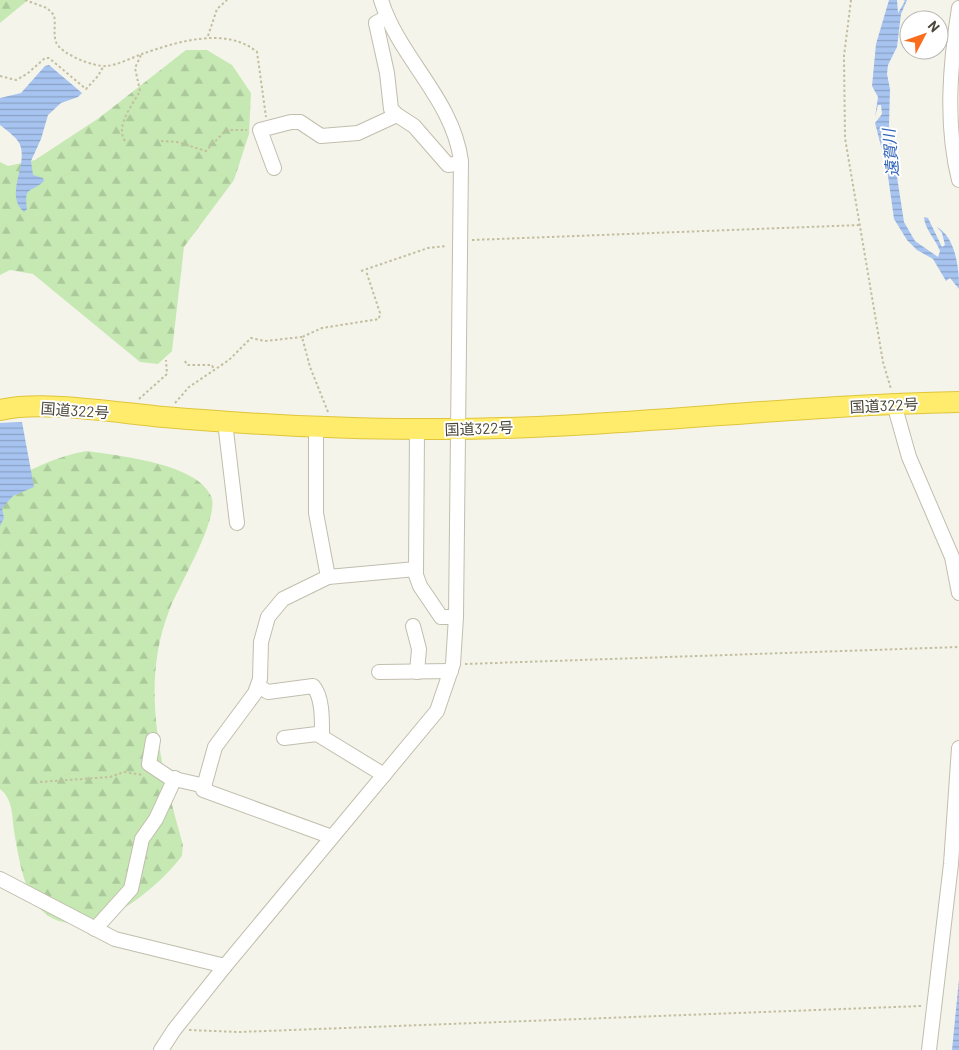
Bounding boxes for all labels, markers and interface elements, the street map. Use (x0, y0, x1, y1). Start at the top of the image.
north arrow (899, 10, 949, 60)
text: N (925, 17, 944, 35)
water label: 遠賀川 (878, 126, 902, 178)
street label: 国道322号 (849, 394, 919, 416)
street label: 国道322号 (40, 399, 110, 421)
street label: 国道322号 (444, 418, 514, 438)

